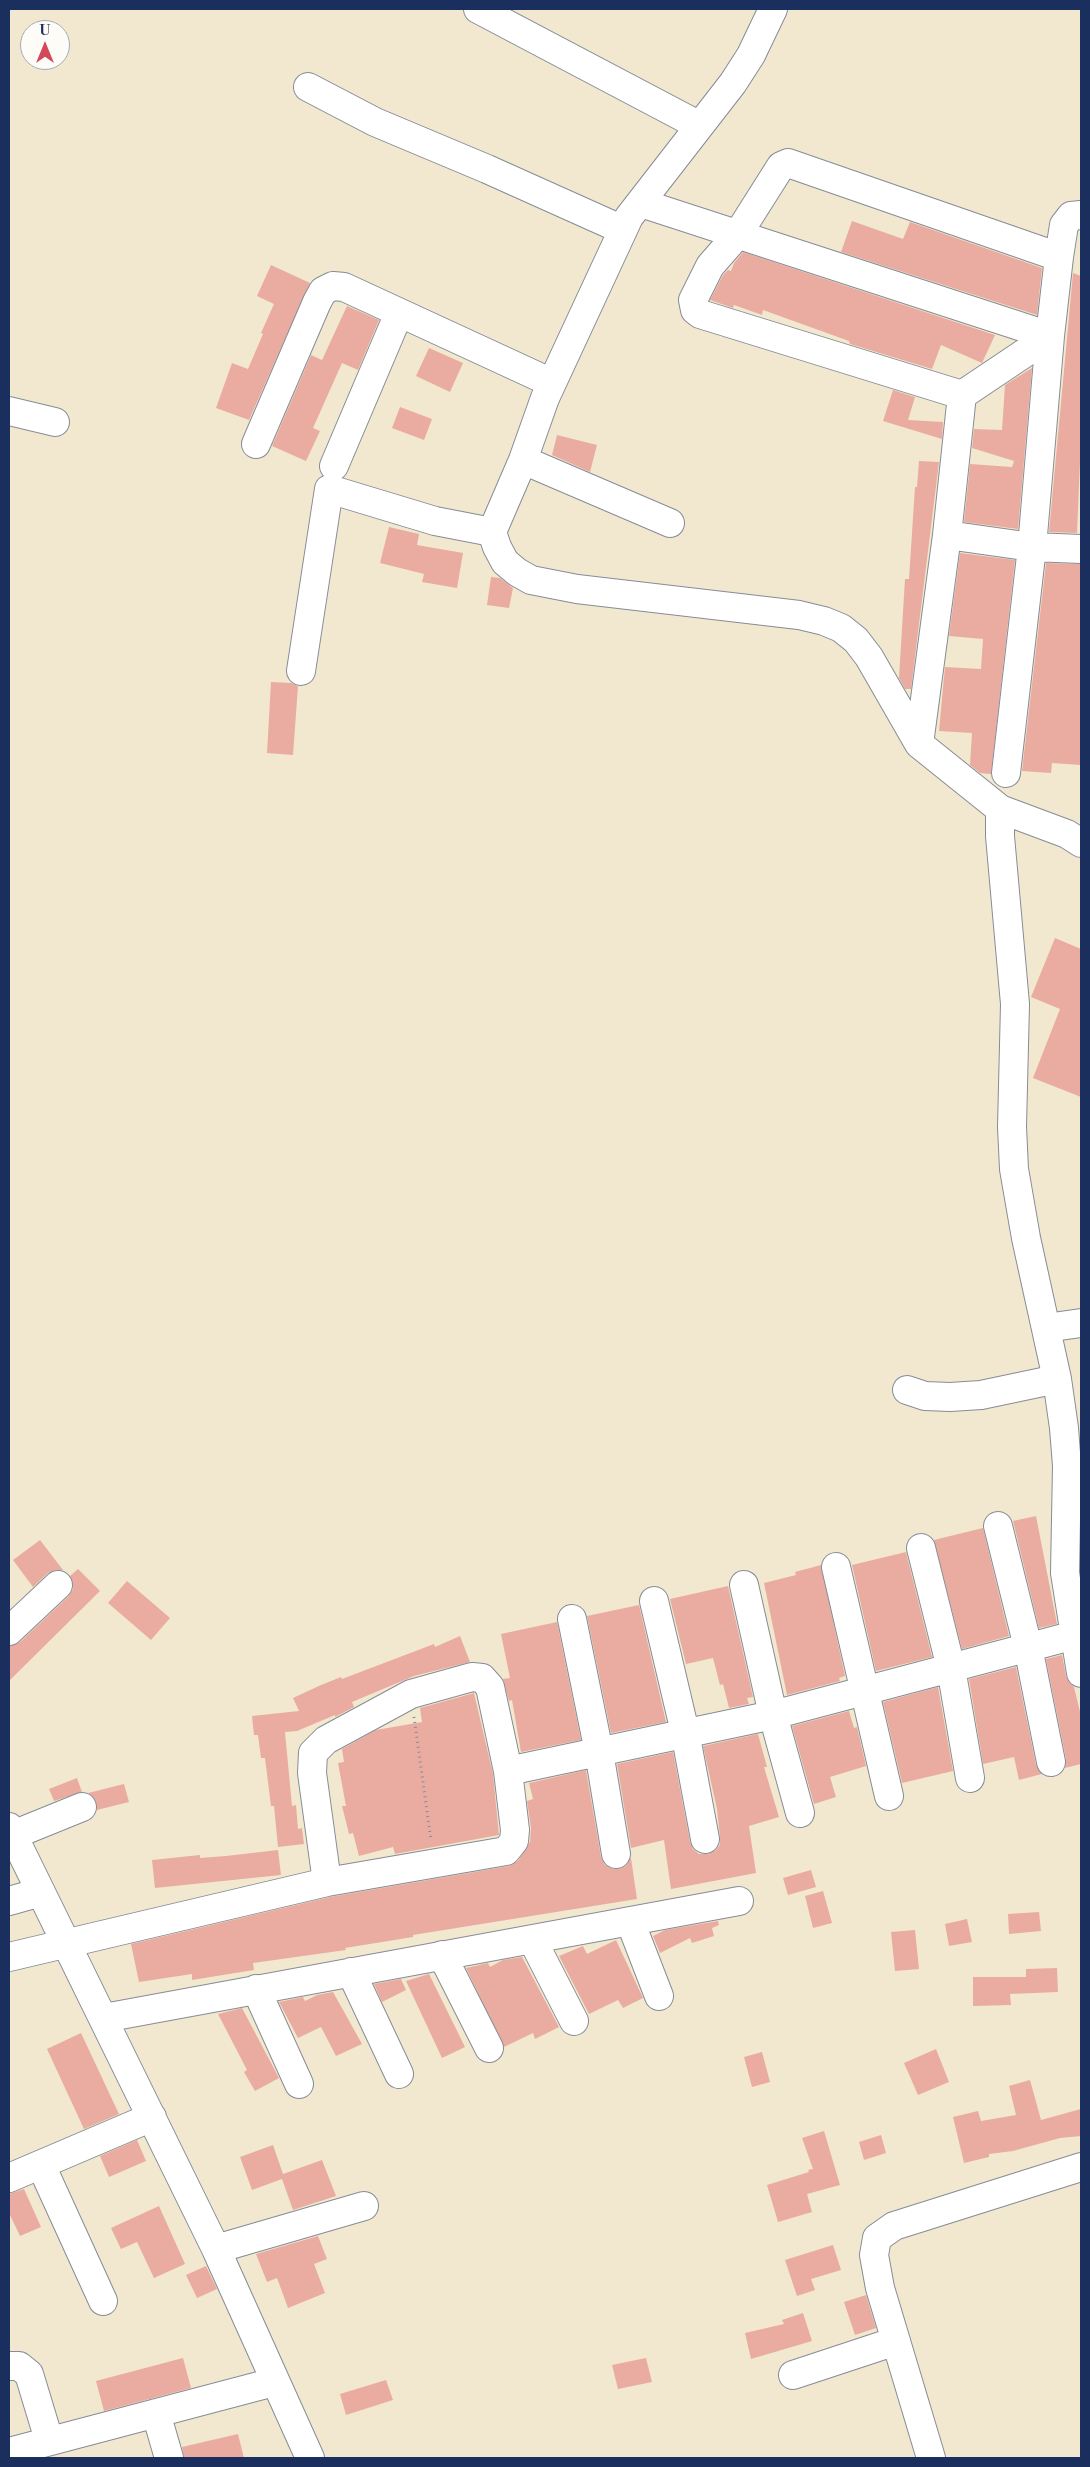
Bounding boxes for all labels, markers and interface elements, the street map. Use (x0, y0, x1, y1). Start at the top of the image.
north arrow (20, 20, 70, 70)
text: U (40, 22, 50, 40)

